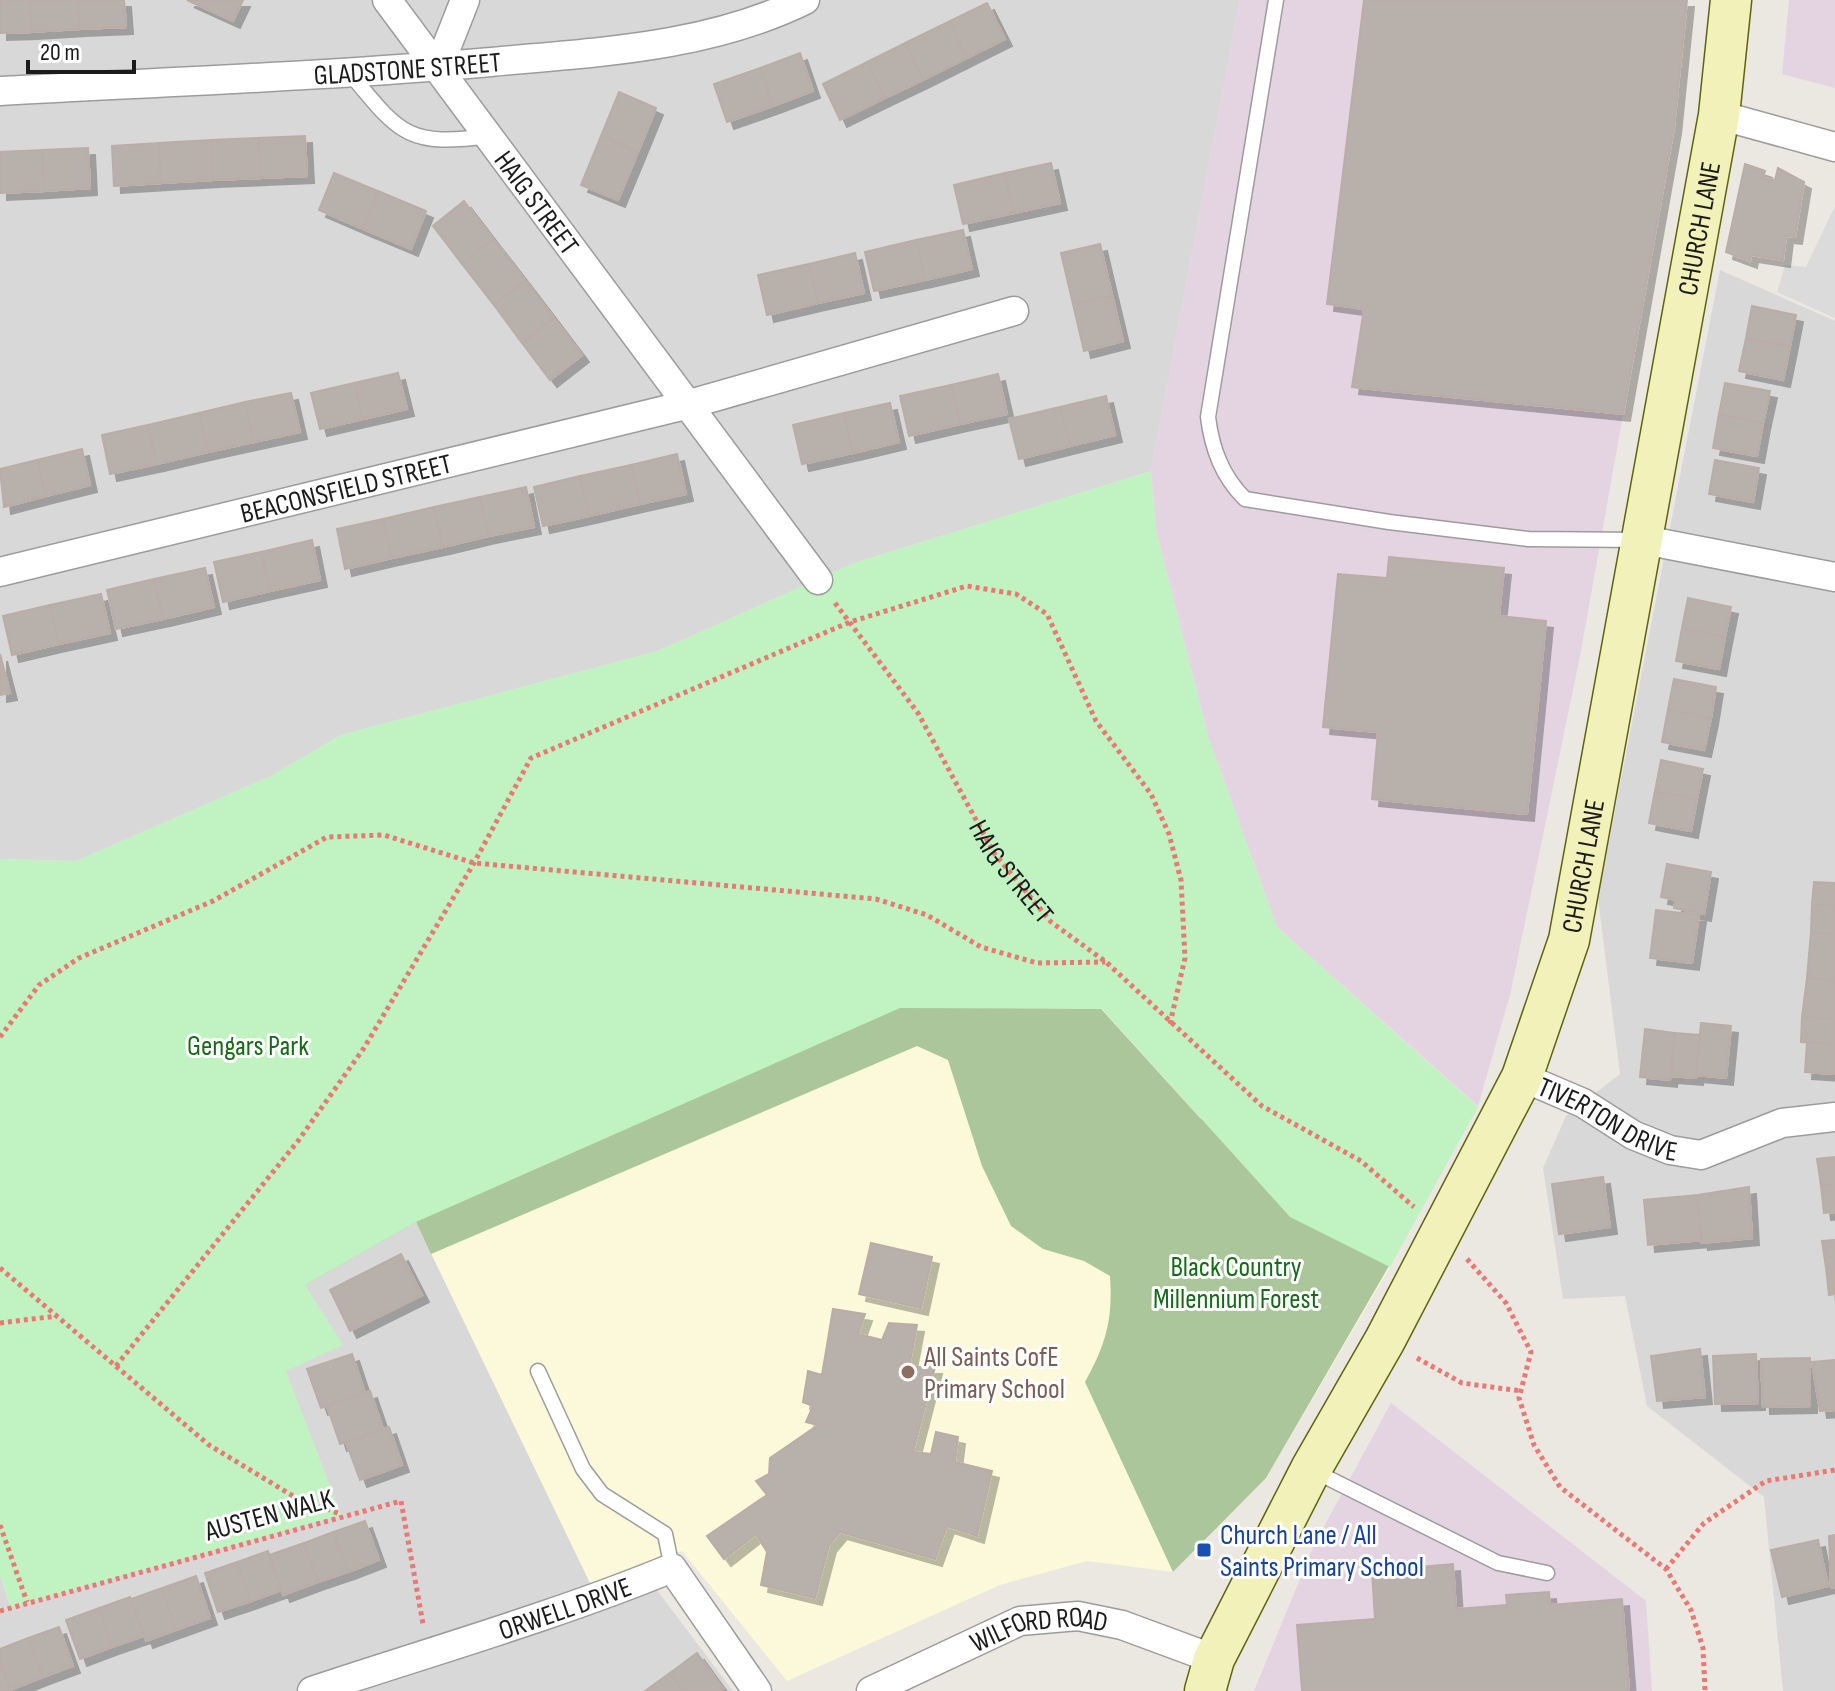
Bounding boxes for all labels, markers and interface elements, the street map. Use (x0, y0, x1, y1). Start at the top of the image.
scale bar (28, 24, 134, 74)
text: 20 m (40, 38, 80, 67)
street label: GLADSTONE STREET (313, 46, 503, 93)
street label: HAIG STREET (487, 145, 585, 262)
street label: CHURCH LANE (1672, 159, 1728, 298)
street label: BEACONSFIELD STREET (237, 448, 455, 531)
street label: CHURCH LANE (1556, 797, 1612, 936)
street label: HAIG STREET (961, 815, 1060, 930)
park label: Gengars Park (187, 1030, 309, 1063)
street label: TIVERTON DRIVE (1533, 1071, 1680, 1169)
park label: Black Country Millennium Forest (1153, 1251, 1319, 1316)
place label: All Saints CofE Primary School (923, 1341, 1065, 1406)
marker: All Saints CofE Primary School (899, 1363, 917, 1381)
street label: AUSTEN WALK (201, 1482, 338, 1549)
place label: Church Lane / All Saints Primary School (1220, 1519, 1424, 1584)
marker: Church Lane / All Saints Primary School (1195, 1541, 1213, 1559)
street label: ORWELL DRIVE (495, 1571, 636, 1648)
street label: WILFORD ROAD (965, 1601, 1111, 1660)

